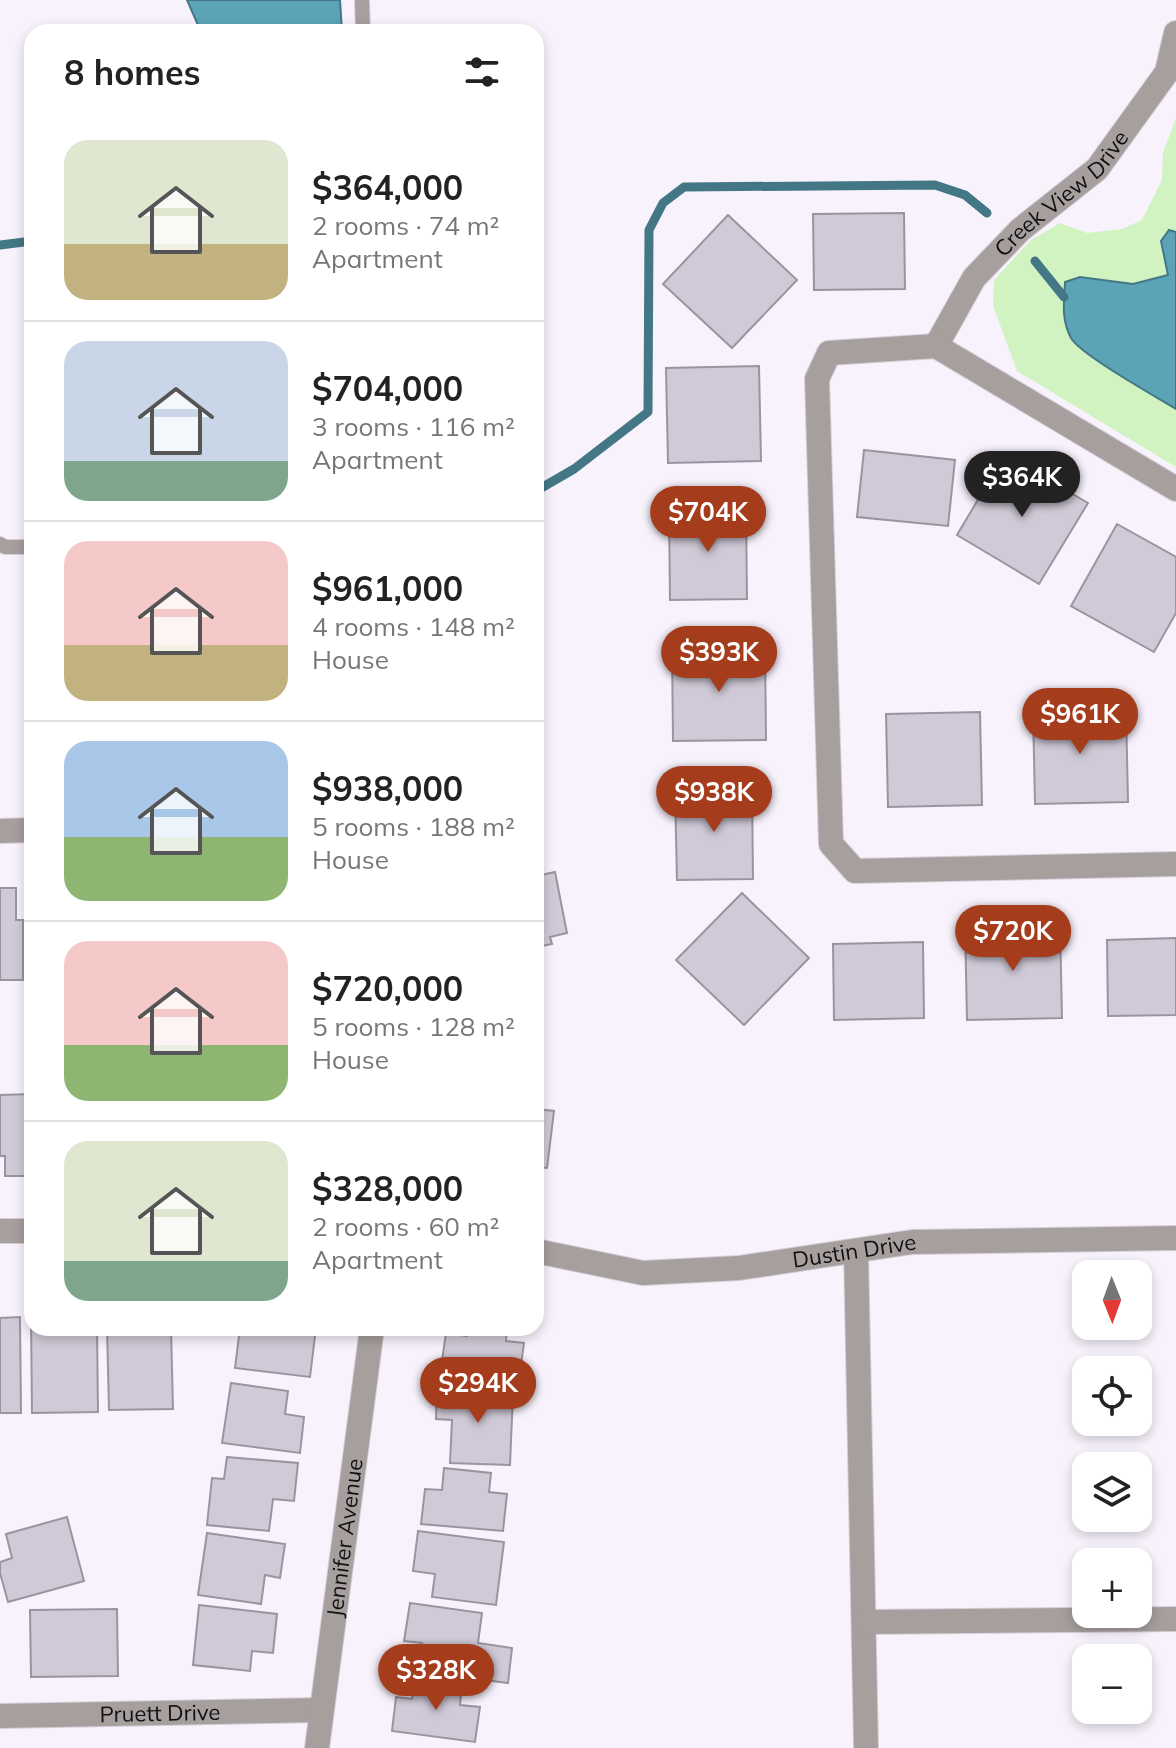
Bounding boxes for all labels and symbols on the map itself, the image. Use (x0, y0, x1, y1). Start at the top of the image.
street label: Creek View Drive (988, 125, 1134, 263)
pin: $364K (966, 451, 1078, 519)
pin: $704K (652, 486, 764, 554)
pin: $393K (663, 626, 775, 694)
pin: $961K (1024, 688, 1136, 756)
pin: $938K (658, 766, 770, 834)
pin: $720K (957, 905, 1069, 973)
street label: Dustin Drive (791, 1228, 918, 1274)
north arrow (1072, 1260, 1152, 1340)
pin: $294K (422, 1357, 534, 1425)
street label: Jennifer Avenue (320, 1457, 369, 1619)
pin: $328K (380, 1644, 492, 1712)
street label: Pruett Drive (99, 1698, 221, 1728)

